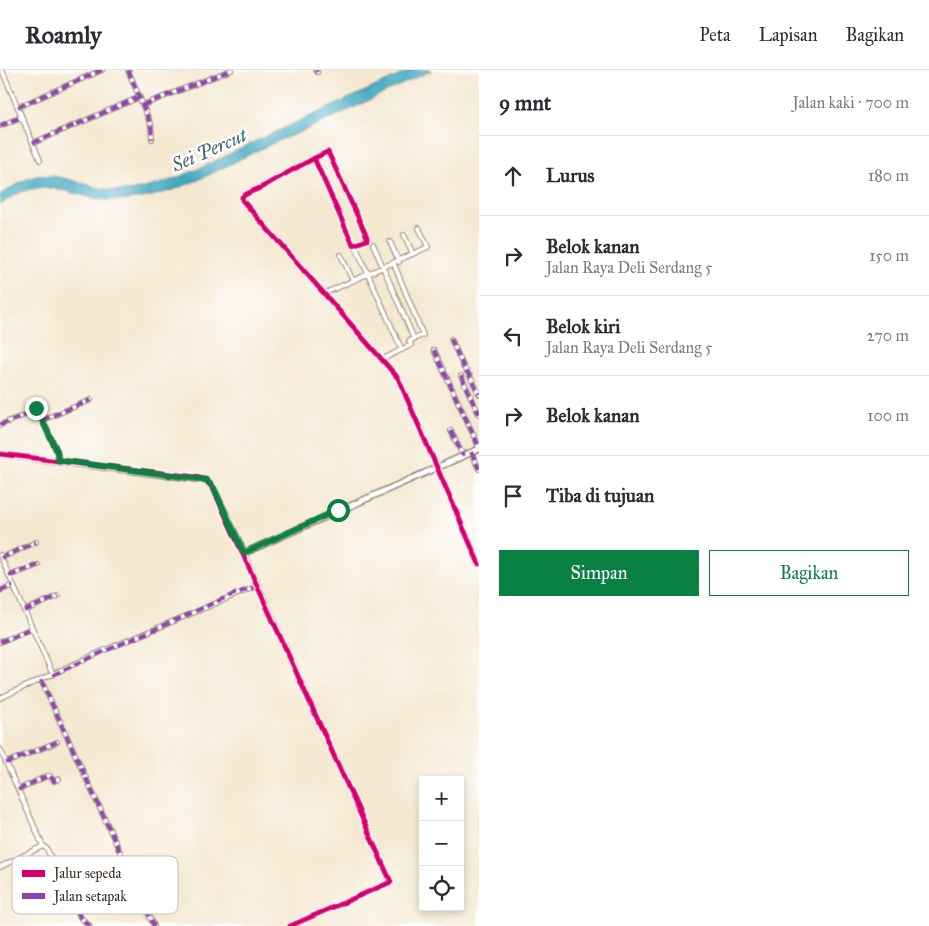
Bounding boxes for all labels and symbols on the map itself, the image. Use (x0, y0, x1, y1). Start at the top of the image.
water label: Sei Percut (167, 123, 251, 177)
route end (25, 397, 48, 420)
route start (327, 499, 350, 522)
legend (12, 856, 178, 914)
text: Jalur sepeda (52, 865, 121, 883)
text: Jalan setapak (52, 888, 127, 906)

